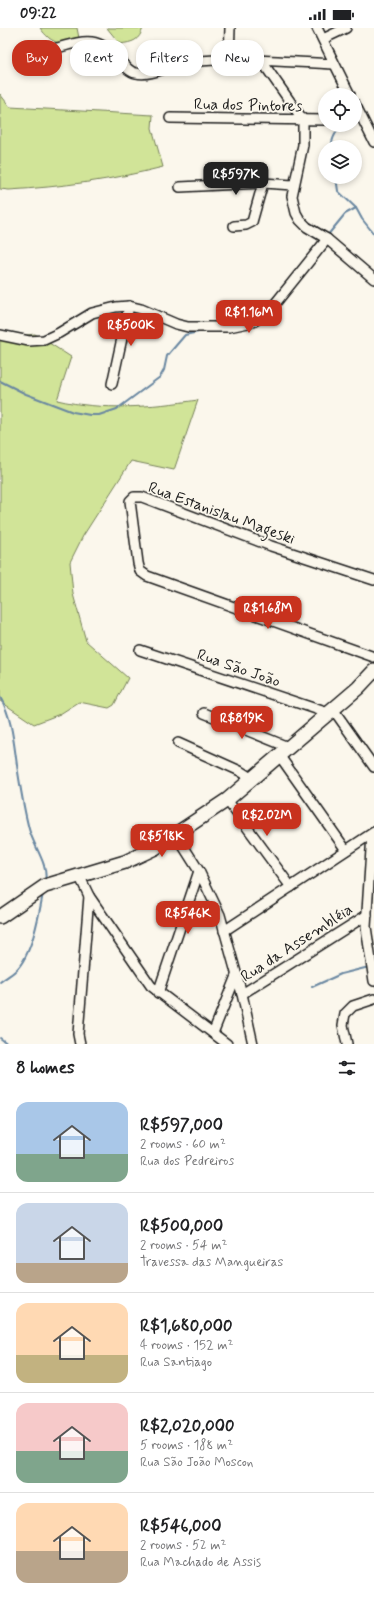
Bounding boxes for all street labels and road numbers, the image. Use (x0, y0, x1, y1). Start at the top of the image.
street label: Rua dos Pintores (194, 94, 302, 117)
street label: Rua Estanislau Mageski (145, 477, 298, 551)
street label: Rua São João (194, 644, 283, 693)
street label: Rua da Assembléia (237, 899, 357, 987)

